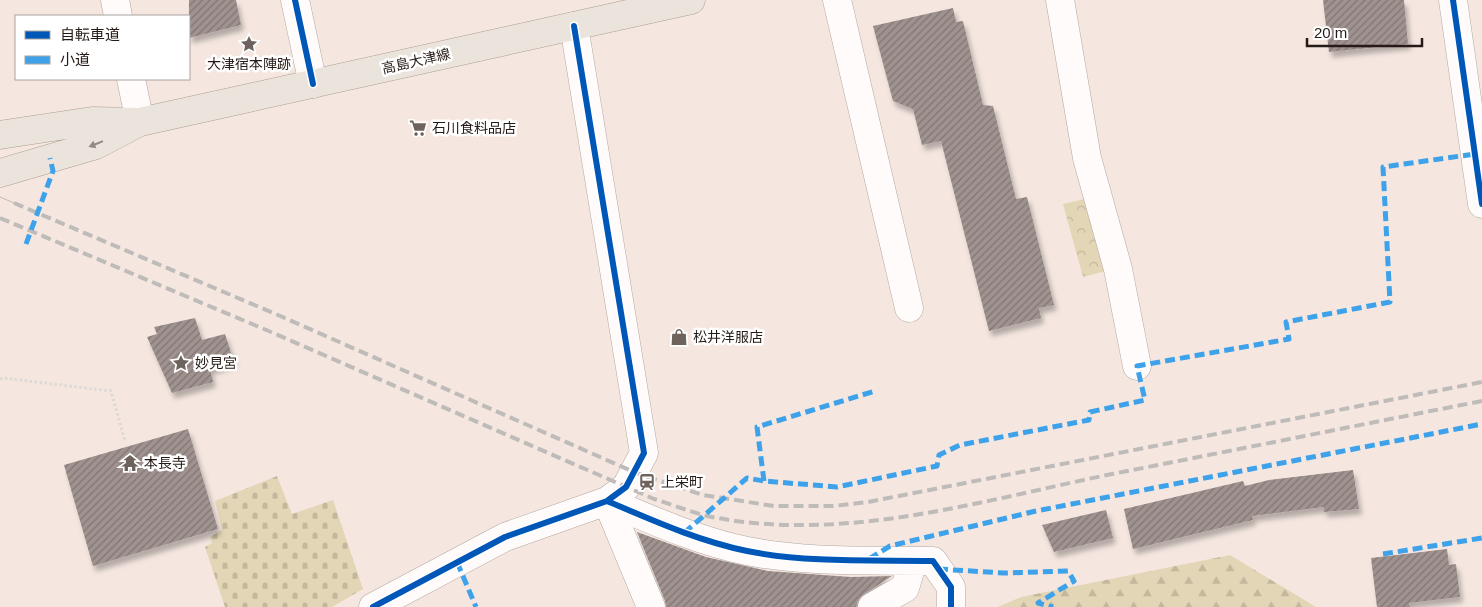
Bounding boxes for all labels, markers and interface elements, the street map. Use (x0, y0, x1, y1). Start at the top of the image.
legend (15, 15, 190, 80)
scale bar (1307, 15, 1422, 47)
text: 20 m (1314, 24, 1347, 41)
text: 自転車道 (60, 26, 120, 43)
place icon: 大津宿本陣跡 (239, 34, 259, 54)
street label: 高島大津線 (380, 45, 452, 77)
text: 小道 (60, 51, 90, 68)
place label: 大津宿本陣跡 (207, 56, 291, 72)
supermarket icon: 石川食料品店 (408, 118, 428, 138)
place label: 石川食料品店 (432, 120, 516, 136)
one-way arrow (89, 140, 103, 148)
shop icon: 松井洋服店 (669, 327, 689, 347)
place label: 松井洋服店 (693, 329, 763, 345)
place icon: 妙見宮 (171, 353, 191, 373)
place label: 妙見宮 (195, 355, 237, 371)
temple icon: 本長寺 (120, 453, 140, 473)
place label: 本長寺 (144, 455, 186, 471)
station icon: 上栄町 (637, 472, 657, 492)
place label: 上栄町 (661, 474, 703, 490)

